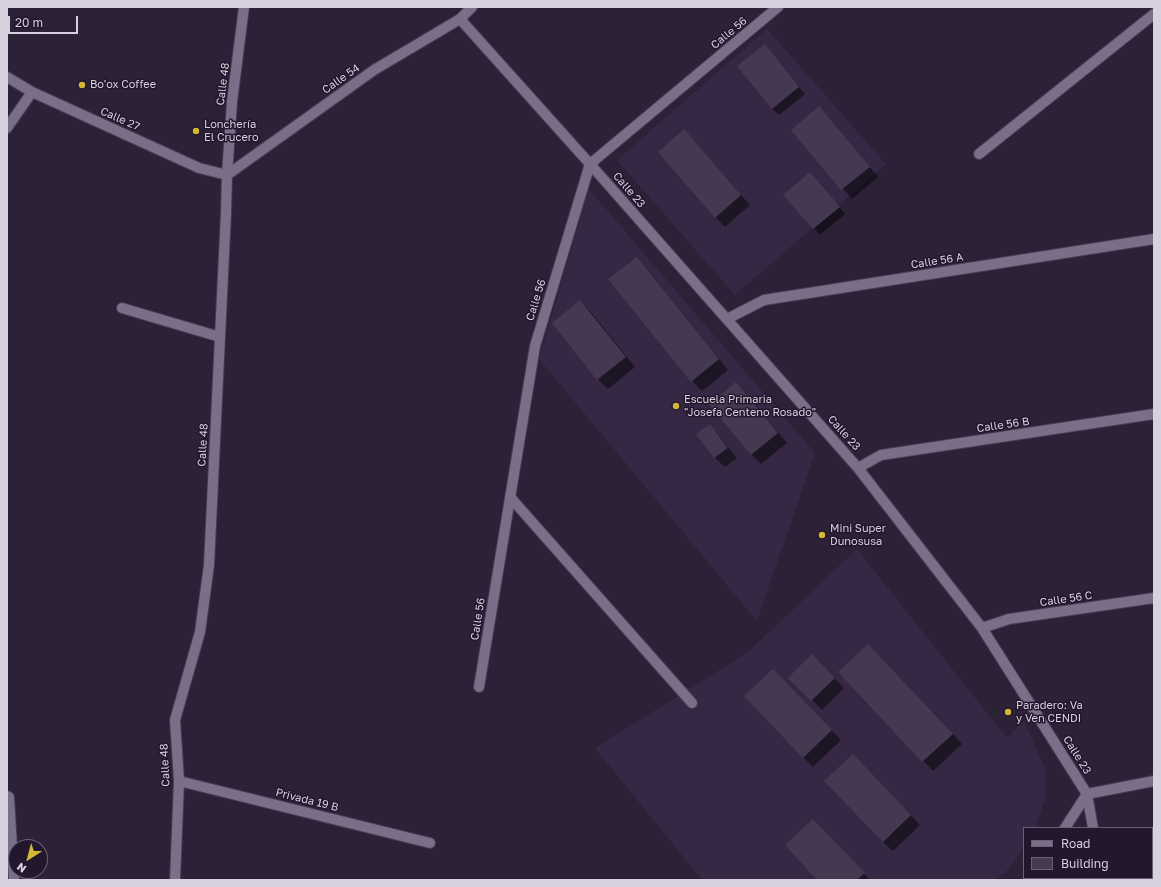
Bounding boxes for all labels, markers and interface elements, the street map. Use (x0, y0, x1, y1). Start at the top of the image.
scale bar (10, 8, 80, 34)
street label: Calle 56 (708, 14, 750, 52)
text: 20 m (15, 15, 43, 30)
street label: Calle 54 (320, 61, 362, 97)
street label: Calle 48 (214, 62, 232, 106)
place label: Bo'ox Coffee (90, 78, 156, 92)
marker: Bo'ox Coffee (77, 80, 87, 90)
street label: Calle 27 (98, 104, 142, 134)
place label: Lonchería El Crucero (204, 118, 259, 144)
marker: Lonchería El Crucero (191, 126, 201, 136)
street label: Calle 23 (610, 170, 648, 210)
street label: Calle 56 A (910, 250, 964, 272)
street label: Calle 56 (523, 278, 549, 322)
place label: Escuela Primaria "Josefa Centeno Rosado" (684, 393, 816, 419)
marker: Escuela Primaria "Josefa Centeno Rosado" (671, 401, 681, 411)
street label: Calle 23 (825, 413, 863, 453)
street label: Calle 56 B (976, 415, 1030, 435)
street label: Calle 48 (195, 423, 211, 467)
place label: Mini Super Dunosusa (830, 522, 886, 548)
marker: Mini Super Dunosusa (817, 530, 827, 540)
street label: Calle 56 C (1039, 589, 1093, 609)
street label: Calle 56 (468, 597, 488, 641)
place label: Paradero: Va y Ven CENDI (1016, 699, 1083, 725)
marker: Paradero: Va y Ven CENDI (1003, 707, 1013, 717)
street label: Calle 23 (1060, 733, 1094, 777)
street label: Calle 48 (157, 743, 173, 787)
street label: Privada 19 B (274, 786, 340, 814)
legend (1023, 827, 1153, 879)
text: Road (1061, 836, 1090, 851)
north arrow (8, 839, 48, 879)
text: Building (1061, 856, 1109, 871)
text: N (14, 861, 28, 876)

